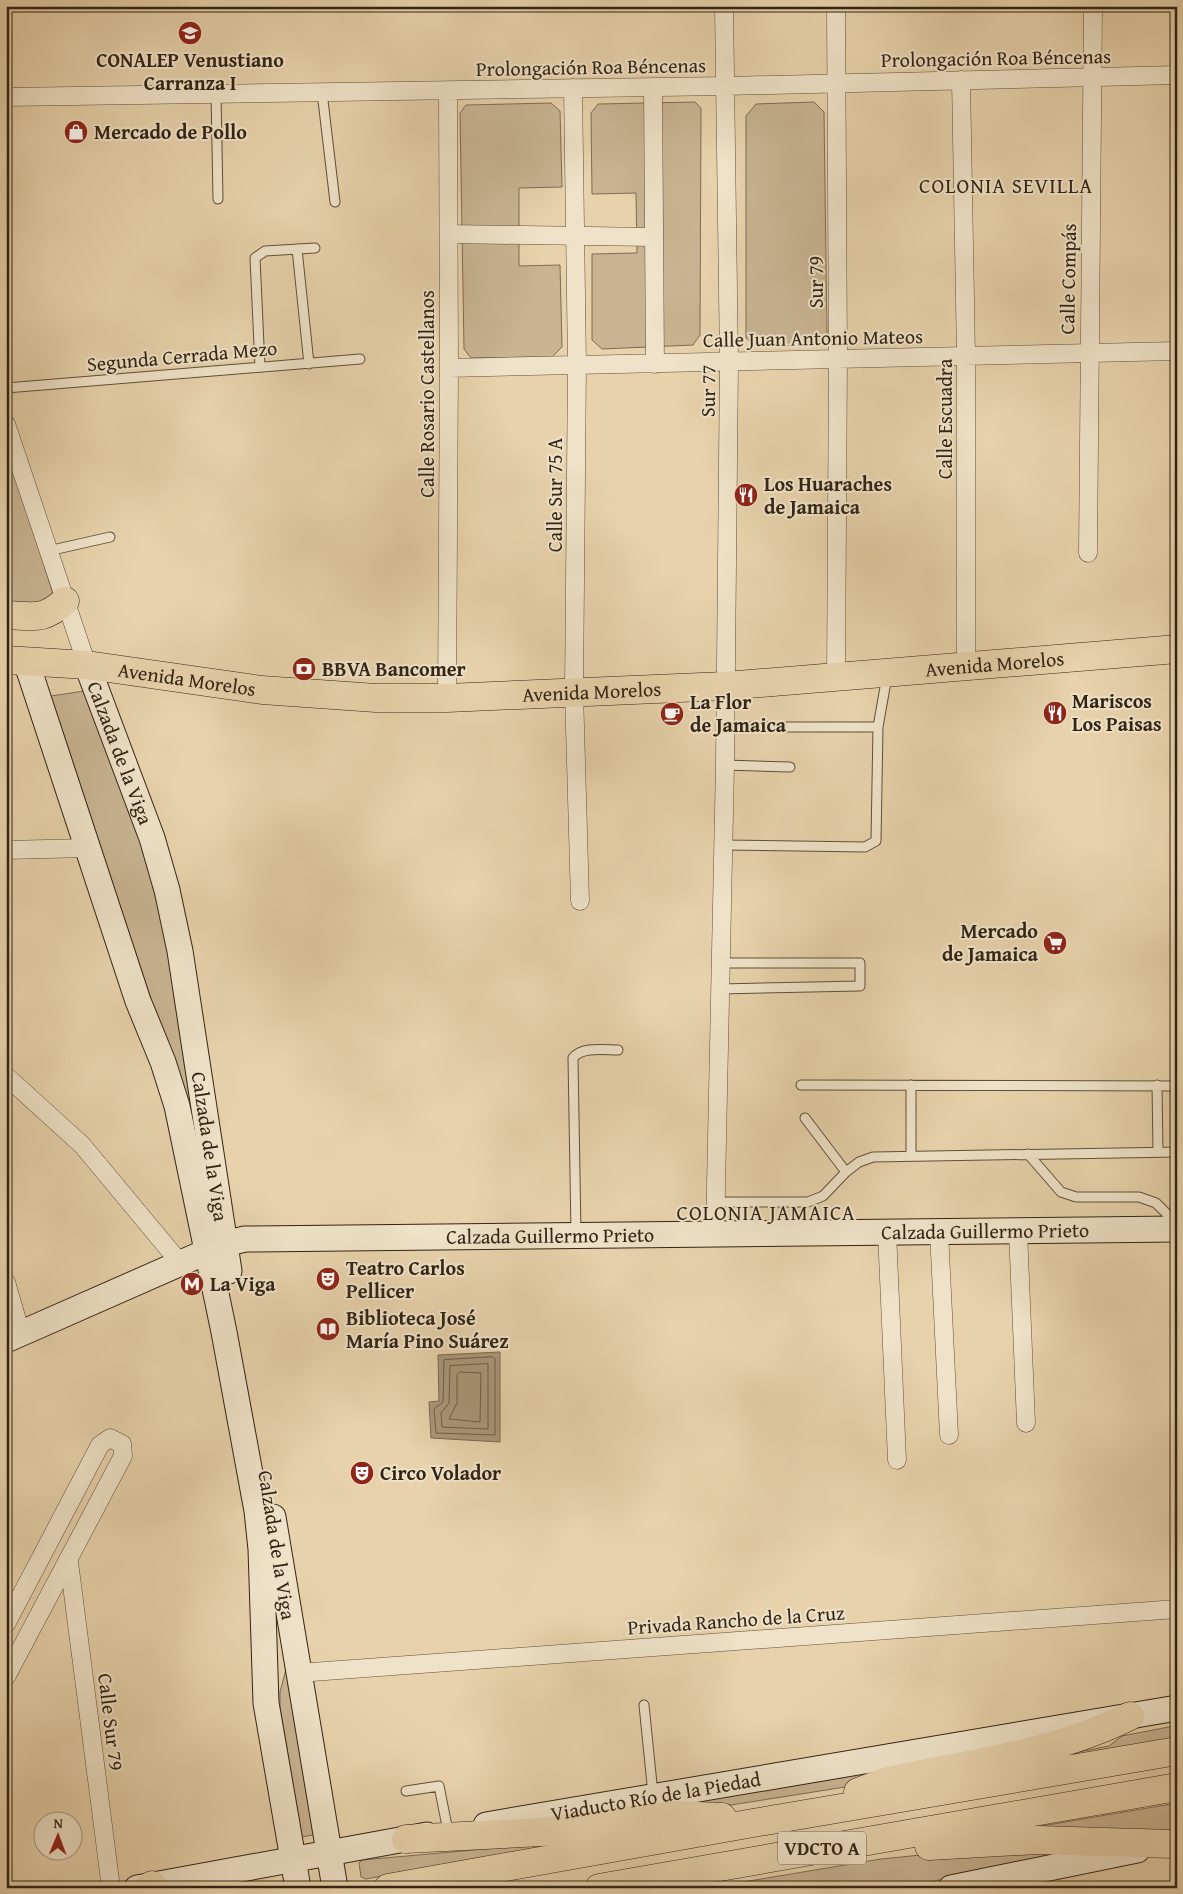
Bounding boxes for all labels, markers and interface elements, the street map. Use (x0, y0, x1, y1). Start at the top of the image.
school or university icon: CONALEP Venustiano Carranza I (177, 20, 203, 46)
street label: Prolongación Roa Béncenas (881, 41, 1111, 74)
place label: CONALEP Venustiano Carranza I (96, 45, 284, 97)
street label: Prolongación Roa Béncenas (476, 50, 706, 83)
place label: Mercado de Pollo (94, 117, 247, 146)
shop icon: Mercado de Pollo (63, 119, 89, 145)
district label: COLONIA SEVILLA (919, 170, 1093, 201)
street label: Calle Compás (1052, 223, 1083, 335)
street label: Sur 79 (801, 256, 830, 308)
street label: Calle Rosario Castellanos (412, 290, 441, 498)
street label: Calle Juan Antonio Mateos (703, 321, 923, 354)
street label: Segunda Cerrada Mezo (86, 333, 278, 378)
street label: Calle Escuadra (930, 358, 959, 479)
street label: Sur 77 (693, 364, 722, 417)
street label: Calle Sur 75 A (540, 438, 569, 552)
place label: Los Huaraches de Jamaica (764, 469, 892, 521)
restaurant icon: Los Huaraches de Jamaica (733, 482, 759, 508)
street label: Avenida Morelos (924, 643, 1065, 684)
place label: BBVA Bancomer (322, 654, 466, 683)
street label: Avenida Morelos (116, 655, 258, 703)
bank icon: BBVA Bancomer (291, 656, 317, 682)
street label: Avenida Morelos (521, 674, 662, 709)
street label: Calzada de la Viga (80, 677, 161, 829)
place label: Mariscos Los Paisas (1072, 686, 1162, 738)
place label: La Flor de Jamaica (690, 687, 787, 739)
restaurant icon: Mariscos Los Paisas (1042, 700, 1068, 726)
cafe icon: La Flor de Jamaica (659, 701, 685, 727)
place label: Mercado de Jamaica (942, 916, 1039, 968)
supermarket icon: Mercado de Jamaica (1042, 930, 1068, 956)
street label: Calzada de la Viga (185, 1070, 236, 1224)
district label: COLONIA JAMAICA (676, 1197, 856, 1228)
street label: Calzada Guillermo Prieto (881, 1215, 1089, 1246)
street label: Calzada Guillermo Prieto (446, 1220, 654, 1251)
place label: Teatro Carlos Pellicer (346, 1253, 465, 1305)
theatre icon: Teatro Carlos Pellicer (315, 1266, 341, 1292)
place label: La Viga (210, 1269, 276, 1298)
metro station icon: La Viga (179, 1271, 205, 1297)
place label: Biblioteca José María Pino Suárez (346, 1303, 509, 1355)
library icon: Biblioteca José María Pino Suárez (315, 1316, 341, 1342)
place label: Circo Volador (380, 1458, 501, 1487)
theatre icon: Circo Volador (349, 1460, 375, 1486)
street label: Calzada de la Viga (251, 1468, 304, 1622)
street label: Privada Rancho de la Cruz (627, 1597, 846, 1642)
street label: Calle Sur 79 (91, 1672, 132, 1772)
street label: Viaducto Río de la Piedad (548, 1764, 763, 1828)
north arrow (32, 1812, 82, 1862)
text: N (53, 1813, 64, 1833)
road number: VDCTO A (778, 1832, 866, 1865)

